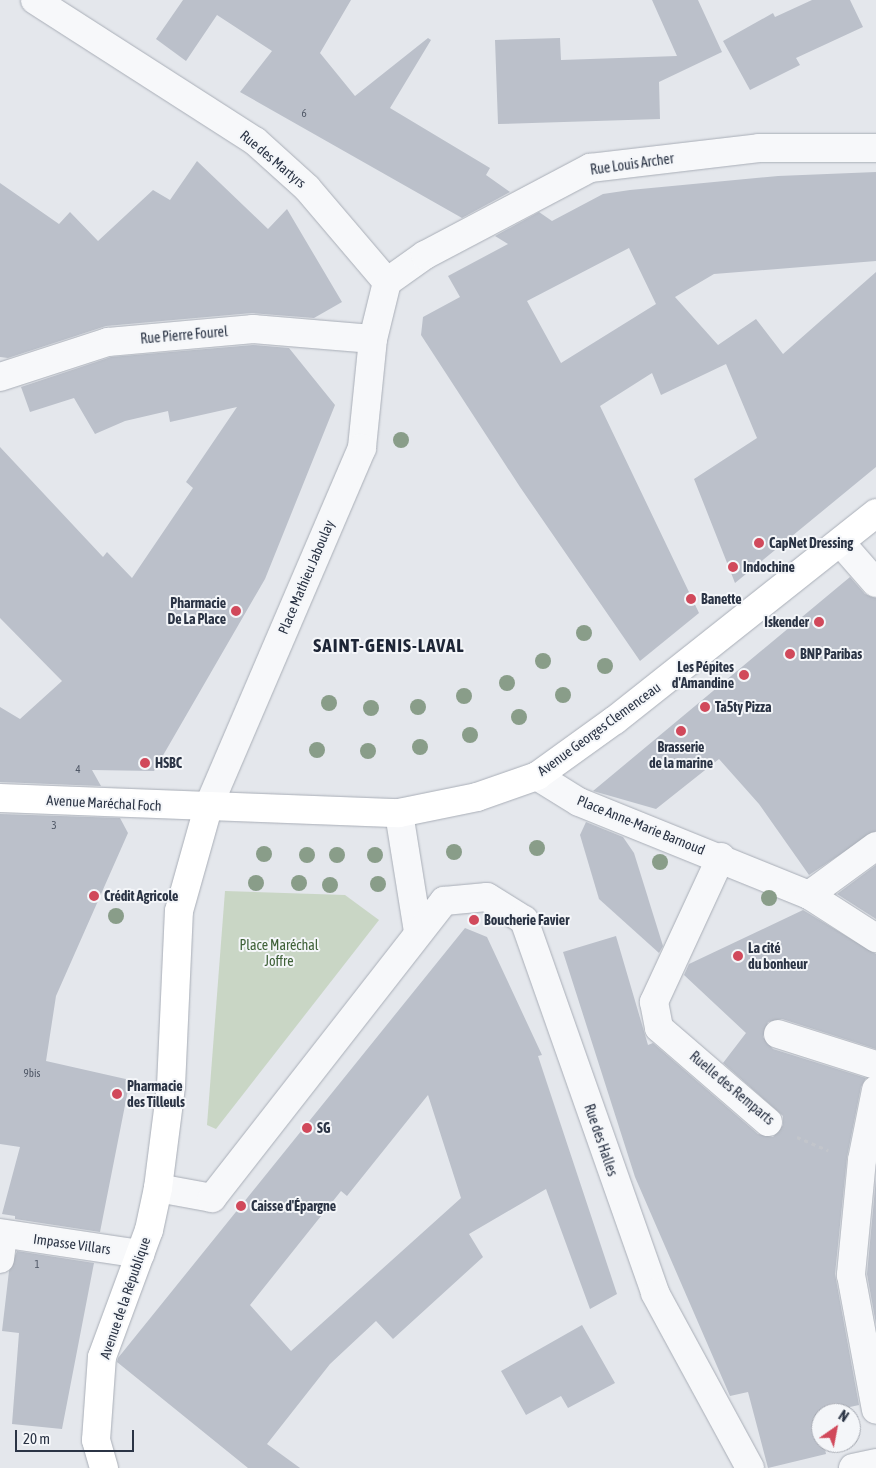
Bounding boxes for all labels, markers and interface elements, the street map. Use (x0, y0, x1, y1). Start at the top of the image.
house number: 6 (301, 106, 307, 120)
street label: Rue des Martyrs (237, 127, 309, 191)
street label: Rue Louis Archer (589, 150, 675, 178)
street label: Rue Pierre Fourel (140, 323, 228, 347)
street label: Place Mathieu Jaboulay (274, 517, 338, 637)
place label: CapNet Dressing (769, 535, 853, 551)
marker: CapNet Dressing (753, 537, 765, 549)
place label: Indochine (743, 559, 795, 575)
marker: Indochine (727, 561, 739, 573)
place label: Banette (701, 591, 742, 607)
marker: Banette (685, 593, 697, 605)
place label: Pharmacie De La Place (167, 595, 226, 628)
marker: Pharmacie De La Place (230, 605, 242, 617)
place label: Iskender (764, 614, 809, 630)
marker: Iskender (813, 616, 825, 628)
district label: SAINT-GENIS-LAVAL (311, 635, 467, 657)
place label: BNP Paribas (800, 646, 862, 662)
marker: BNP Paribas (784, 648, 796, 660)
place label: Les Pépites d'Amandine (672, 659, 734, 692)
marker: Les Pépites d'Amandine (738, 669, 750, 681)
street label: Avenue Georges Clemenceau (534, 679, 664, 779)
place label: Ta5ty Pizza (715, 699, 772, 715)
marker: Ta5ty Pizza (699, 701, 711, 713)
marker: Brasserie de la marine (675, 725, 687, 737)
place label: Brasserie de la marine (649, 739, 713, 772)
place label: HSBC (155, 755, 182, 771)
marker: HSBC (139, 757, 151, 769)
house number: 4 (75, 762, 81, 776)
street label: Avenue Maréchal Foch (46, 792, 162, 814)
street label: Place Anne-Marie Barnoud (575, 792, 707, 858)
house number: 3 (51, 818, 57, 832)
place label: Crédit Agricole (104, 888, 178, 904)
marker: Crédit Agricole (88, 890, 100, 902)
place label: Boucherie Favier (484, 912, 569, 928)
marker: Boucherie Favier (468, 914, 480, 926)
park label: Place Maréchal Joffre (239, 937, 319, 970)
place label: La cité du bonheur (748, 940, 807, 972)
marker: La cité du bonheur (732, 950, 744, 962)
street label: Ruelle des Remparts (686, 1048, 778, 1128)
house number: 9bis (24, 1066, 40, 1080)
place label: Pharmacie des Tilleuls (127, 1078, 185, 1110)
marker: Pharmacie des Tilleuls (111, 1088, 123, 1100)
street label: Rue des Halles (581, 1102, 621, 1178)
place label: SG (317, 1120, 330, 1136)
marker: SG (301, 1122, 313, 1134)
place label: Caisse d'Épargne (251, 1198, 336, 1214)
marker: Caisse d'Épargne (235, 1200, 247, 1212)
street label: Impasse Villars (32, 1230, 112, 1258)
street label: Avenue de la République (96, 1235, 154, 1361)
house number: 1 (34, 1257, 40, 1271)
north arrow (811, 1403, 861, 1453)
text: N (836, 1407, 851, 1425)
scale bar (18, 1420, 136, 1452)
text: 20 m (23, 1430, 50, 1447)

